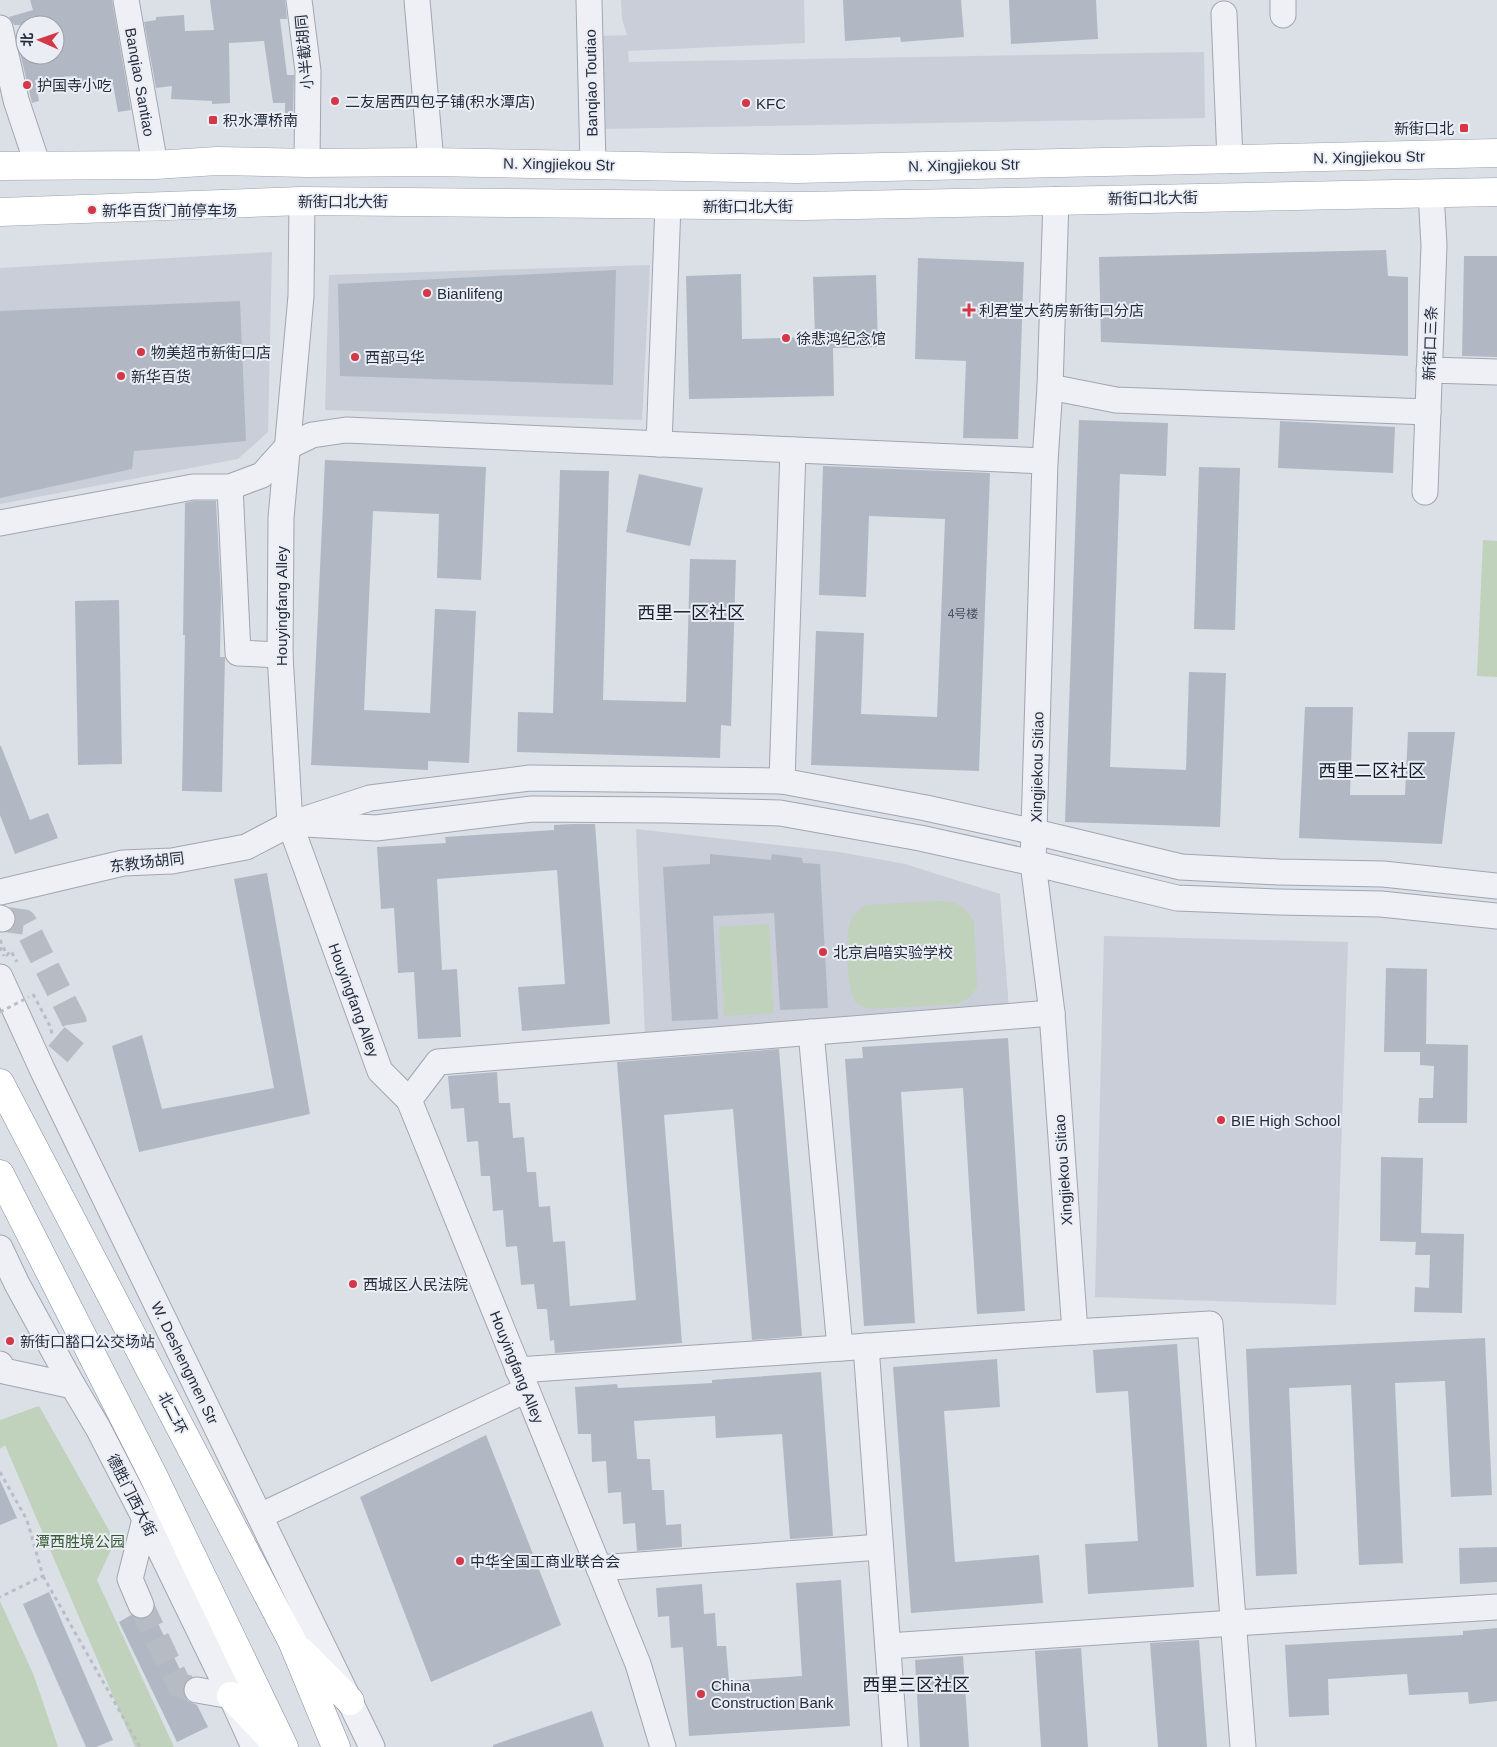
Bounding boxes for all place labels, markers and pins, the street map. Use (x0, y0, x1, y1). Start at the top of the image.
place label: 护国寺小吃 (37, 77, 112, 94)
marker: 护国寺小吃 (21, 79, 33, 91)
place label: 二友居西四包子铺(积水潭店) (345, 93, 535, 110)
marker: 二友居西四包子铺(积水潭店) (329, 95, 341, 107)
place label: KFC (756, 95, 786, 112)
marker: KFC (740, 97, 752, 109)
place label: 积水潭桥南 (223, 112, 298, 129)
marker: 积水潭桥南 (207, 114, 219, 126)
place label: 新街口北 (1394, 120, 1454, 137)
marker: 新街口北 (1458, 122, 1470, 134)
place label: 新华百货门前停车场 (102, 202, 237, 219)
marker: 新华百货门前停车场 (86, 204, 98, 216)
place label: Bianlifeng (437, 285, 503, 302)
marker: Bianlifeng (421, 287, 433, 299)
place label: 利君堂大药房新街口分店 (979, 302, 1144, 319)
marker: 利君堂大药房新街口分店 (963, 304, 975, 316)
place label: 徐悲鸿纪念馆 (796, 330, 886, 347)
marker: 徐悲鸿纪念馆 (780, 332, 792, 344)
place label: 物美超市新街口店 (151, 344, 271, 361)
marker: 物美超市新街口店 (135, 346, 147, 358)
place label: 西部马华 (365, 349, 425, 366)
marker: 西部马华 (349, 351, 361, 363)
place label: 新华百货 (131, 368, 191, 385)
marker: 新华百货 (115, 370, 127, 382)
place label: 北京启喑实验学校 (833, 944, 953, 961)
marker: 北京启喑实验学校 (817, 946, 829, 958)
place label: BIE High School (1231, 1112, 1340, 1129)
marker: BIE High School (1215, 1114, 1227, 1126)
place label: 西城区人民法院 (363, 1276, 468, 1293)
marker: 西城区人民法院 (347, 1278, 359, 1290)
place label: 新街口豁口公交场站 (20, 1333, 155, 1350)
marker: 新街口豁口公交场站 (4, 1335, 16, 1347)
place label: 中华全国工商业联合会 (470, 1553, 620, 1570)
marker: 中华全国工商业联合会 (454, 1555, 466, 1567)
place label: China Construction Bank (711, 1677, 834, 1711)
marker: China Construction Bank (695, 1688, 707, 1700)

